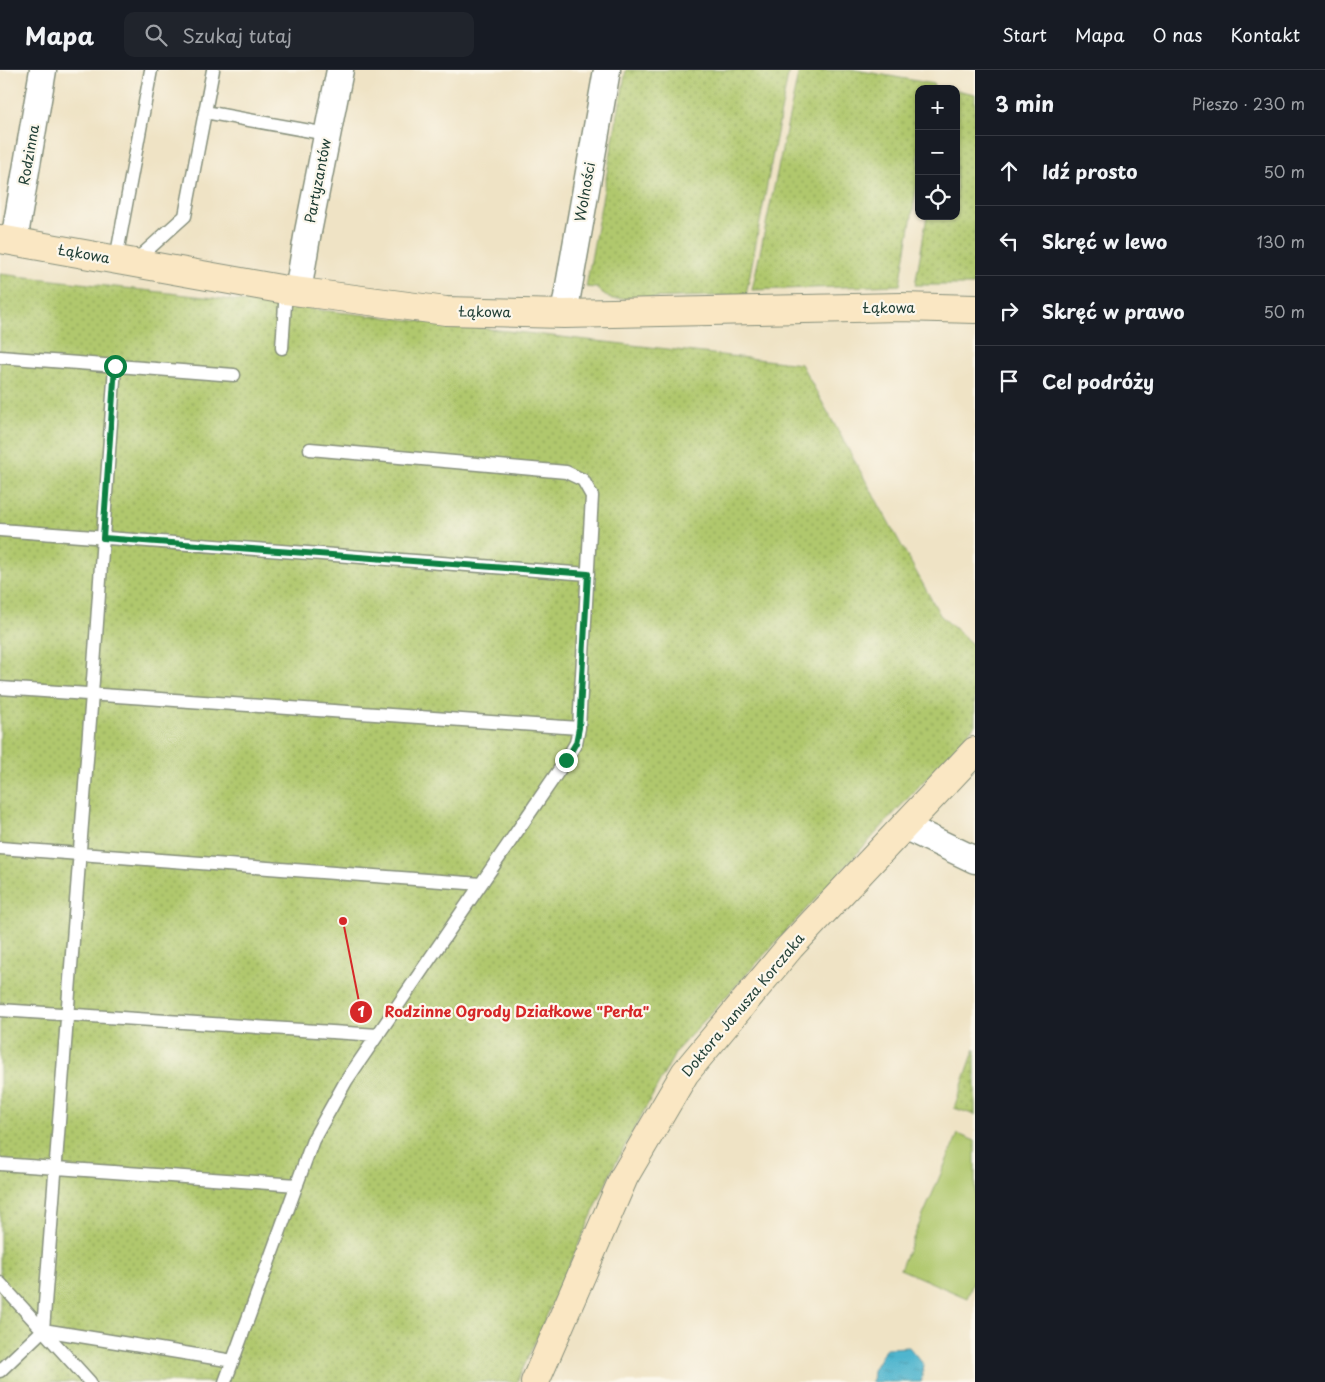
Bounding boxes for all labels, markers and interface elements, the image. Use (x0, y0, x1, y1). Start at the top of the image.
search box (124, 12, 474, 57)
text: Mapa (25, 17, 94, 53)
icon: search (142, 21, 170, 49)
text: Szukaj tutaj (182, 21, 292, 49)
text: Start (1002, 21, 1047, 48)
text: Mapa (1075, 21, 1124, 48)
text: O nas (1152, 21, 1202, 48)
text: Kontakt (1230, 21, 1300, 48)
map controls (915, 85, 960, 220)
button: + (915, 85, 960, 130)
text: 3 min (995, 87, 1054, 119)
text: Pieszo · 230 m (1192, 91, 1305, 115)
street label: Rodzinna (13, 123, 44, 187)
button: − (915, 130, 960, 175)
street label: Partyzantów (299, 137, 336, 225)
icon: ahead (995, 157, 1023, 185)
text: Idź prosto (1042, 157, 1138, 185)
text: 50 m (1264, 159, 1305, 183)
street label: Wolności (569, 160, 600, 223)
button: locate (915, 175, 960, 220)
icon: left (995, 227, 1023, 255)
text: Skręć w lewo (1042, 227, 1167, 255)
text: 130 m (1257, 229, 1305, 253)
street label: Łąkowa (56, 239, 112, 268)
street label: Łąkowa (862, 297, 915, 318)
icon: right (995, 297, 1023, 325)
text: Skręć w prawo (1042, 297, 1185, 325)
text: 50 m (1264, 299, 1305, 323)
street label: Łąkowa (458, 301, 511, 322)
route start (104, 355, 127, 378)
icon: arrive (995, 367, 1023, 395)
text: Cel podróży (1042, 367, 1154, 395)
route end (555, 749, 578, 772)
street label: Doktora Janusza Korczaka (676, 928, 809, 1081)
callout: Rodzinne Ogrody Działkowe "Perła" (349, 997, 660, 1027)
text: 1 (357, 999, 365, 1022)
text: Rodzinne Ogrody Działkowe "Perła" (385, 999, 650, 1022)

